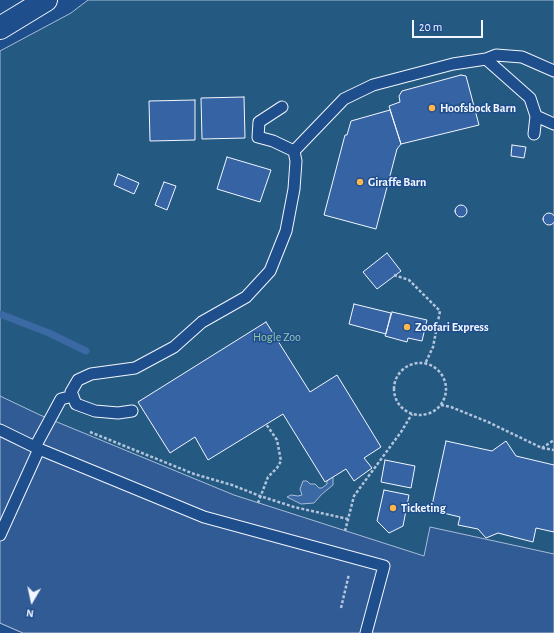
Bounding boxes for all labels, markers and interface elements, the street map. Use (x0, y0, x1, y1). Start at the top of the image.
scale bar (414, 12, 485, 38)
text: 20 m (419, 21, 442, 33)
place label: Hoofsbock Barn (440, 101, 516, 115)
marker: Hoofsbock Barn (427, 103, 437, 113)
place label: Giraffe Barn (368, 175, 426, 189)
marker: Giraffe Barn (355, 177, 365, 187)
place label: Zoofari Express (415, 320, 489, 334)
marker: Zoofari Express (402, 322, 412, 332)
park label: Hogle Zoo (253, 330, 301, 344)
place label: Ticketing (401, 501, 446, 515)
marker: Ticketing (388, 503, 398, 513)
north arrow (12, 581, 52, 621)
text: N (25, 607, 35, 619)

